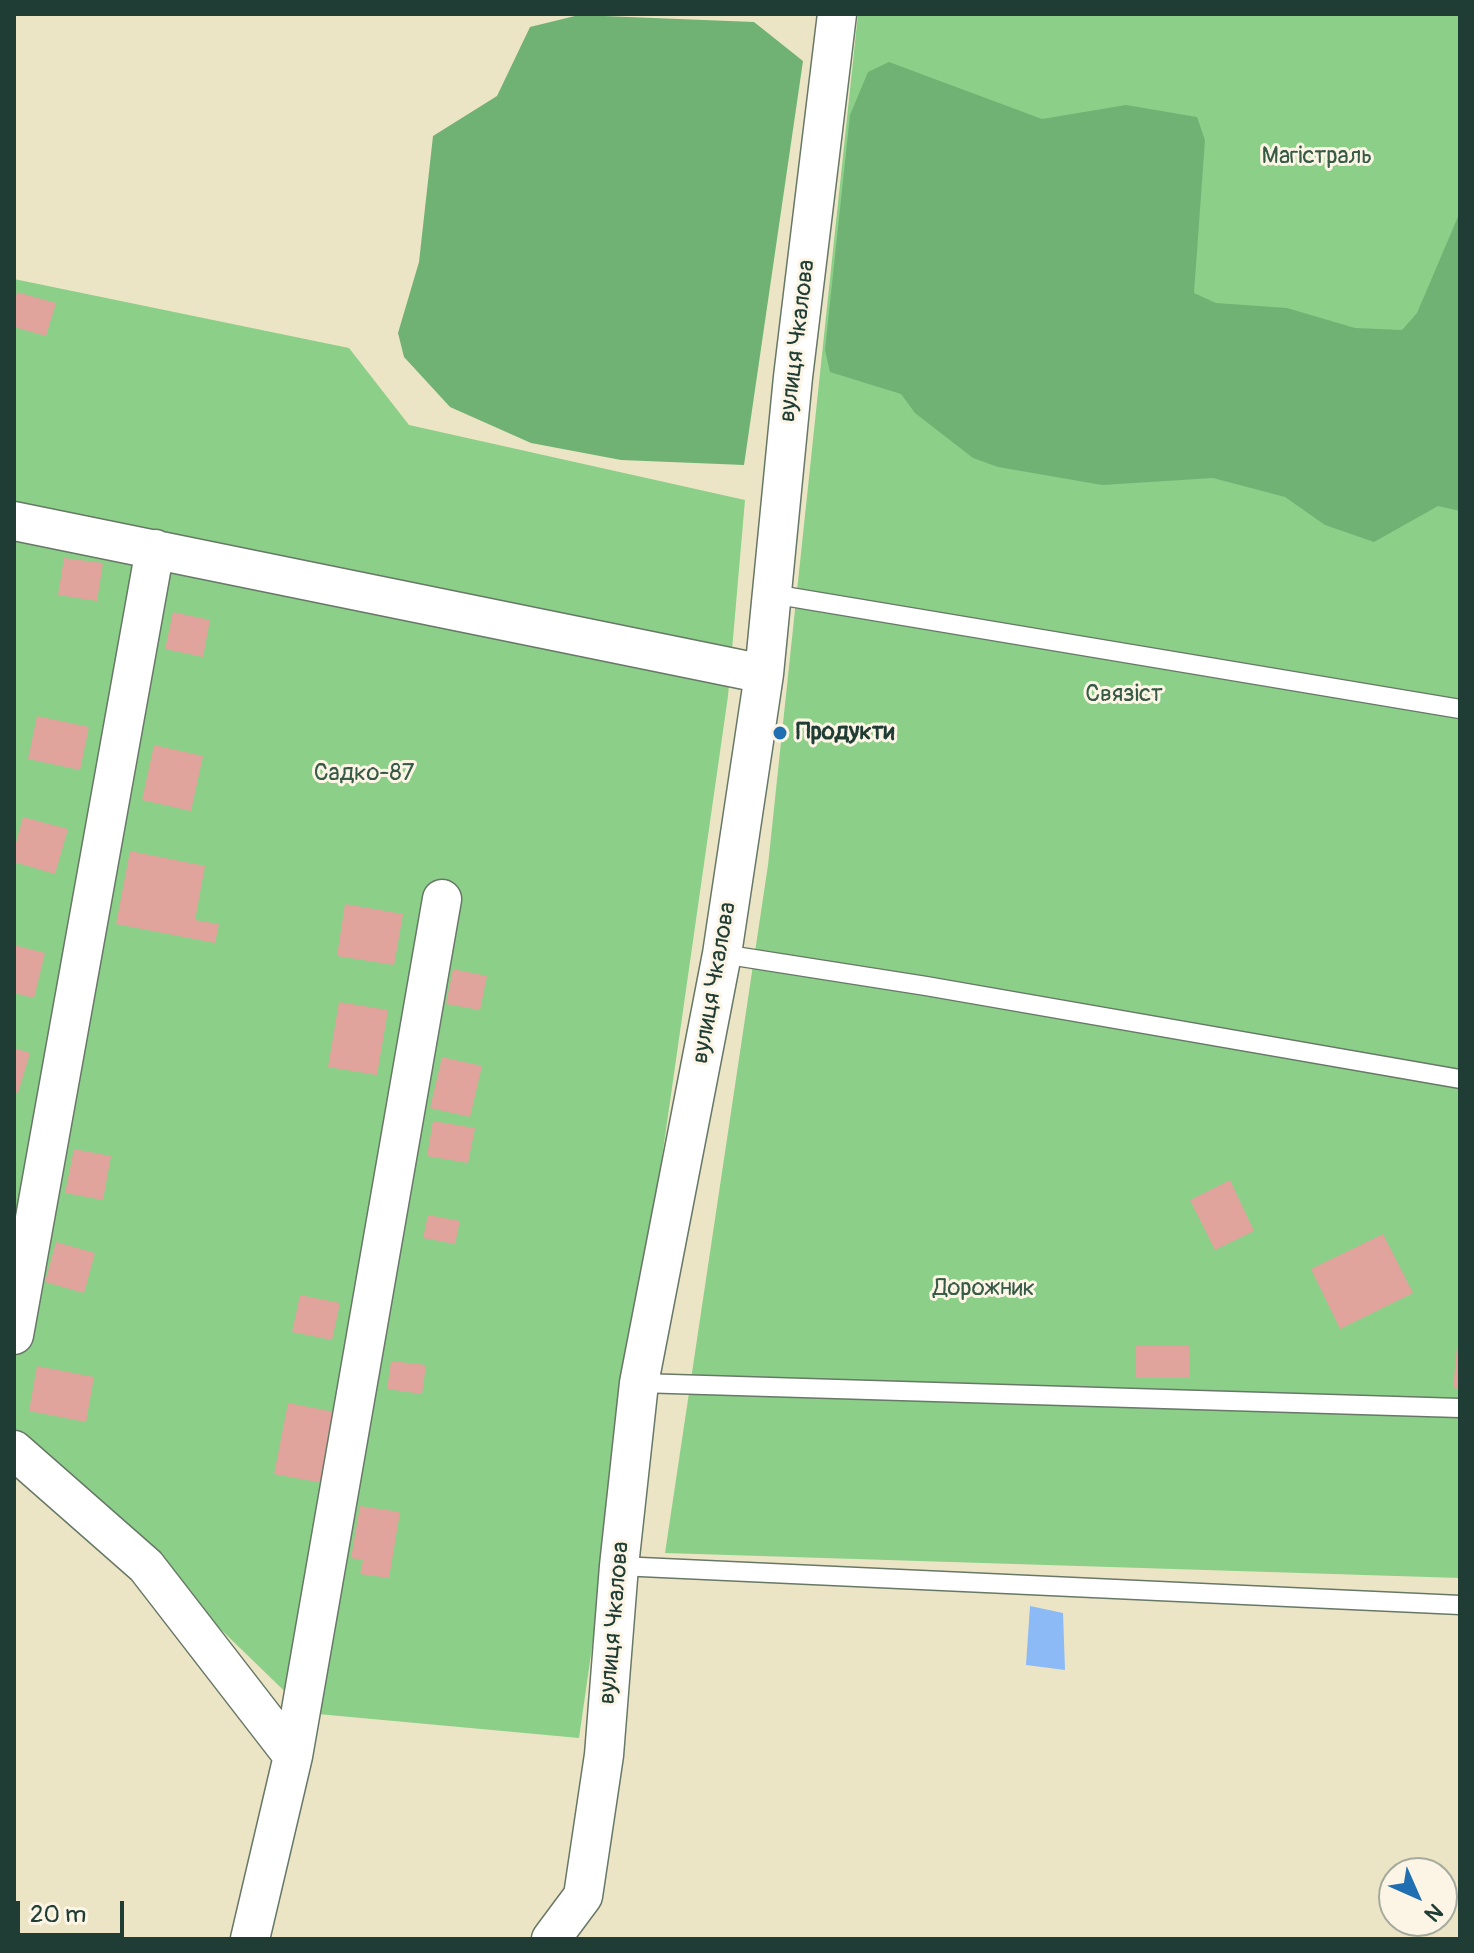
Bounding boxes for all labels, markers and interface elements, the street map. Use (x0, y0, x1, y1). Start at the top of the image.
park label: Магістраль (1262, 143, 1372, 171)
street label: вулиця Чкалова (774, 258, 822, 424)
park label: Связіст (1085, 681, 1163, 709)
place label: Продукти (796, 719, 894, 747)
marker: Продукти (771, 724, 789, 742)
park label: Садко-87 (314, 760, 414, 788)
street label: вулиця Чкалова (687, 900, 743, 1066)
park label: Дорожник (933, 1275, 1035, 1303)
street label: вулиця Чкалова (594, 1540, 636, 1706)
north arrow (1378, 1857, 1458, 1937)
scale bar (20, 1885, 128, 1935)
text: N (1418, 1897, 1449, 1928)
text: 20 m (30, 1900, 86, 1929)

